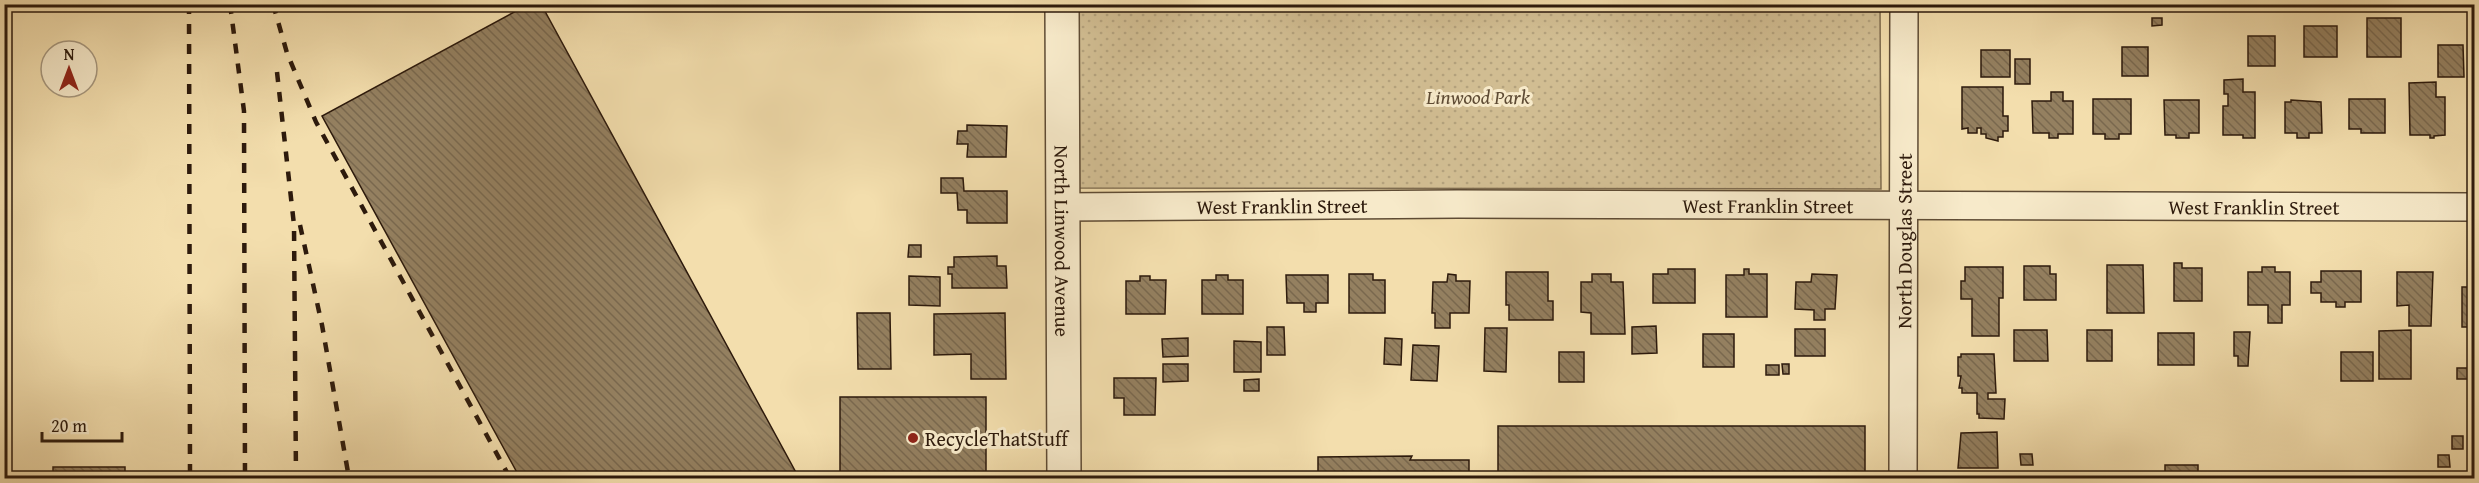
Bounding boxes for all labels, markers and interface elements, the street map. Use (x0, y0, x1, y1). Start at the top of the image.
north arrow (39, 39, 99, 99)
text: N (64, 42, 75, 66)
park label: Linwood Park (1425, 82, 1531, 111)
street label: North Linwood Avenue (1048, 145, 1078, 337)
street label: North Douglas Street (1889, 153, 1918, 329)
street label: West Franklin Street (1196, 190, 1368, 220)
street label: West Franklin Street (1682, 190, 1854, 220)
street label: West Franklin Street (2168, 192, 2340, 221)
scale bar (42, 405, 122, 443)
text: 20 m (51, 412, 87, 439)
place label: RecycleThatStuff (925, 424, 1070, 453)
marker: RecycleThatStuff (906, 431, 920, 445)

